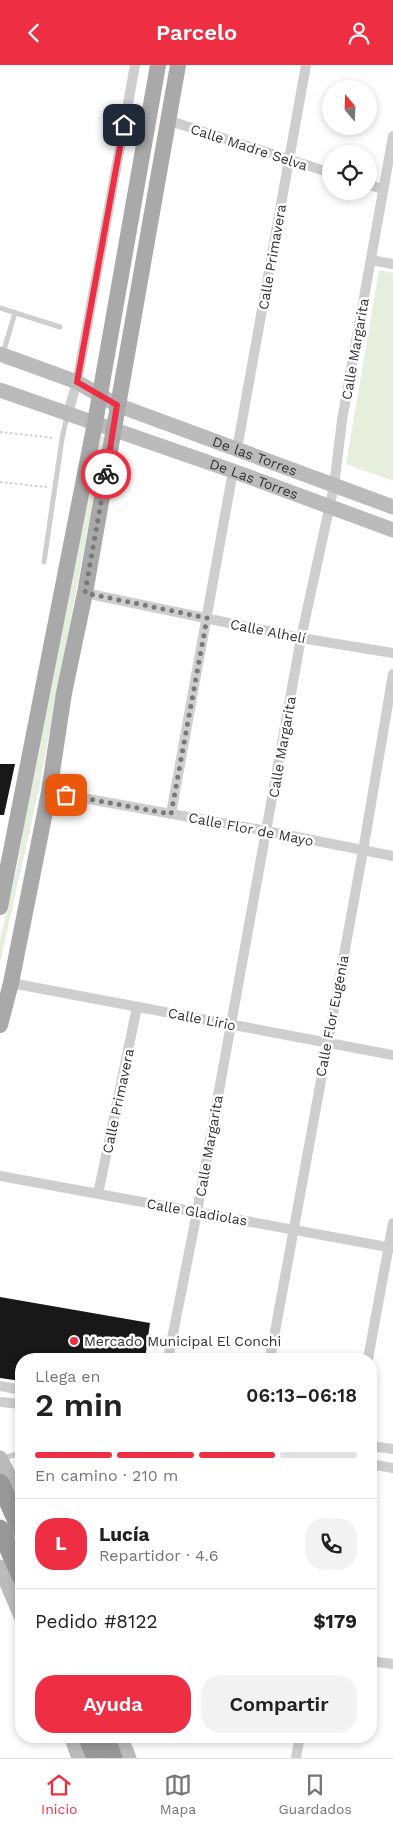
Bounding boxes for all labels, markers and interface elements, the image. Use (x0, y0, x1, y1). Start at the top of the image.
icon: back (20, 19, 48, 47)
icon: person (345, 19, 373, 47)
text: Parcelo (156, 20, 237, 45)
north arrow (322, 80, 378, 135)
map controls (322, 80, 377, 200)
pin (103, 104, 145, 146)
icon: home (110, 111, 138, 139)
street label: Calle Madre Selva (189, 121, 310, 173)
button: locate (322, 145, 377, 200)
street label: Calle Primavera (255, 203, 289, 311)
street label: Calle Margarita (338, 297, 372, 401)
street label: De las Torres (210, 433, 299, 479)
courier (81, 449, 131, 499)
street label: De Las Torres (207, 455, 300, 502)
icon: bike (92, 460, 120, 488)
street label: Calle Alhelí (229, 616, 307, 646)
street label: Calle Margarita (265, 695, 299, 799)
pin (45, 774, 87, 816)
icon: bag (52, 781, 80, 809)
street label: Calle Flor de Mayo (187, 809, 315, 849)
street label: Calle Flor Eugenia (312, 954, 352, 1078)
street label: Calle Lirio (167, 1005, 237, 1033)
street label: Calle Primavera (99, 1047, 137, 1155)
street label: Calle Margarita (192, 1094, 226, 1198)
street label: Calle Gladiolas (145, 1195, 249, 1229)
place label: Mercado Municipal El Conchi (84, 1333, 281, 1349)
marker: Mercado Municipal El Conchi (68, 1335, 80, 1347)
text: Llega en (35, 1367, 101, 1386)
text: 06:13–06:18 (246, 1384, 357, 1407)
text: 2 min (35, 1386, 123, 1424)
text: En camino · 210 m (35, 1466, 178, 1485)
button: phone (305, 1518, 357, 1570)
text: Lucía (99, 1523, 149, 1546)
text: L (55, 1532, 67, 1555)
text: Repartidor · 4.6 (99, 1546, 218, 1565)
text: Pedido #8122 (35, 1610, 158, 1633)
text: $179 (313, 1610, 357, 1633)
button: Ayuda (35, 1675, 191, 1733)
button: Compartir (201, 1675, 357, 1733)
tab: Inicio (41, 1771, 78, 1817)
tab: Mapa (160, 1771, 196, 1817)
tab: Guardados (278, 1771, 352, 1817)

